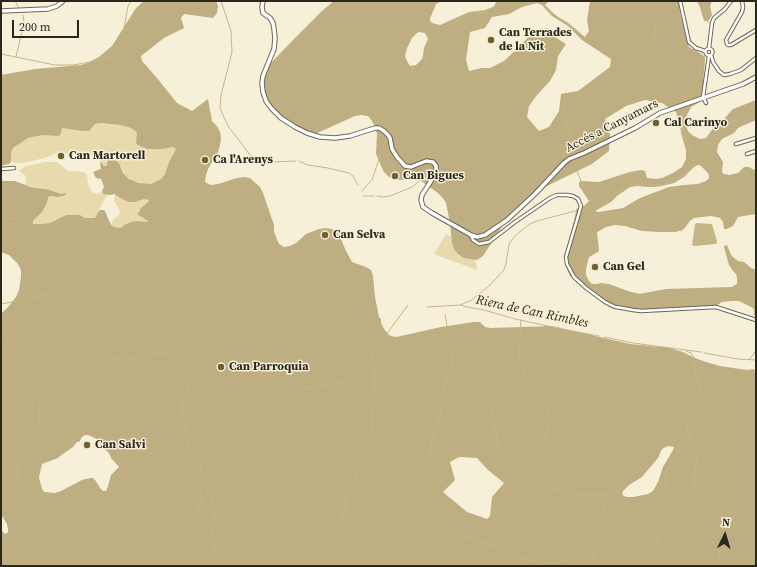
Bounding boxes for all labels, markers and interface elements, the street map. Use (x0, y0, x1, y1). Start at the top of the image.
scale bar (14, 12, 81, 38)
text: 200 m (19, 19, 51, 35)
place label: Can Terrades de la Nit (499, 26, 572, 54)
marker: Can Terrades de la Nit (486, 35, 496, 45)
street label: Accés a Canyamars (563, 96, 661, 156)
place label: Cal Carinyo (664, 116, 727, 130)
marker: Cal Carinyo (651, 118, 661, 128)
place label: Can Martorell (69, 149, 145, 163)
marker: Can Martorell (56, 151, 66, 161)
place label: Ca l'Arenys (213, 153, 273, 167)
marker: Ca l'Arenys (200, 155, 210, 165)
place label: Can Bigues (403, 169, 464, 183)
marker: Can Bigues (390, 171, 400, 181)
place label: Can Selva (333, 228, 385, 242)
marker: Can Selva (320, 230, 330, 240)
place label: Can Gel (603, 260, 645, 274)
marker: Can Gel (590, 262, 600, 272)
water label: Riera de Can Rimbles (474, 292, 590, 332)
place label: Can Parroquia (229, 360, 309, 374)
marker: Can Parroquia (216, 362, 226, 372)
place label: Can Salvi (95, 438, 146, 452)
marker: Can Salvi (82, 440, 92, 450)
north arrow (705, 515, 745, 555)
text: N (721, 515, 731, 530)

